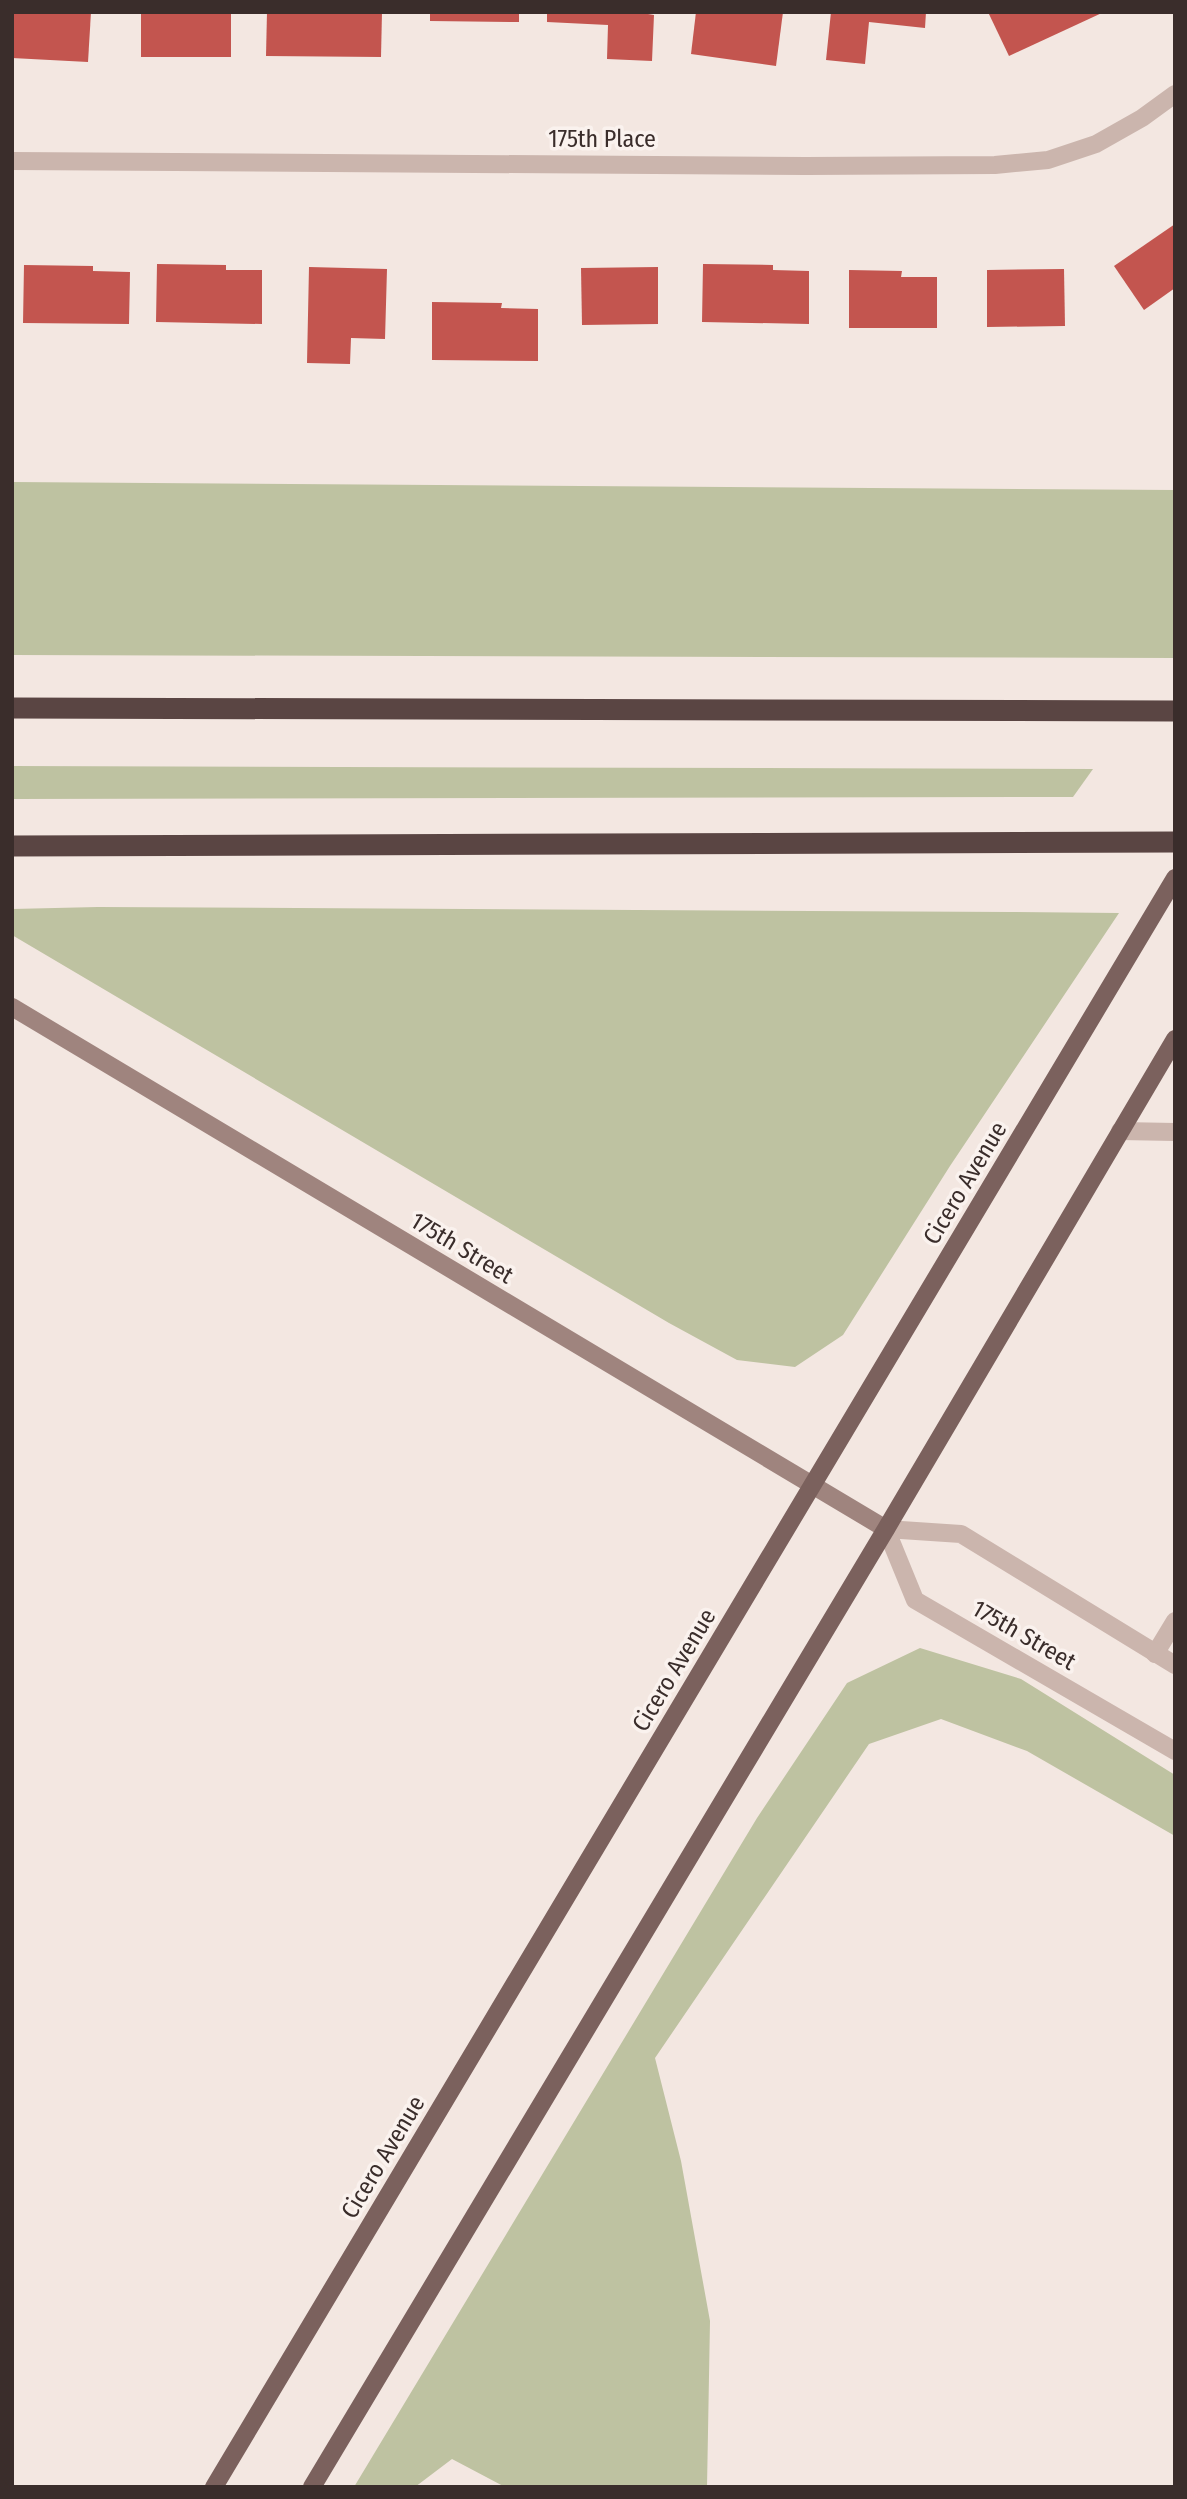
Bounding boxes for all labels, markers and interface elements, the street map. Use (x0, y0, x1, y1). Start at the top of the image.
street label: 175th Place (548, 125, 656, 153)
street label: Cicero Avenue (917, 1117, 1013, 1249)
street label: 175th Street (406, 1206, 519, 1290)
street label: 175th Street (967, 1594, 1081, 1676)
street label: Cicero Avenue (626, 1604, 722, 1736)
street label: Cicero Avenue (335, 2091, 431, 2223)

